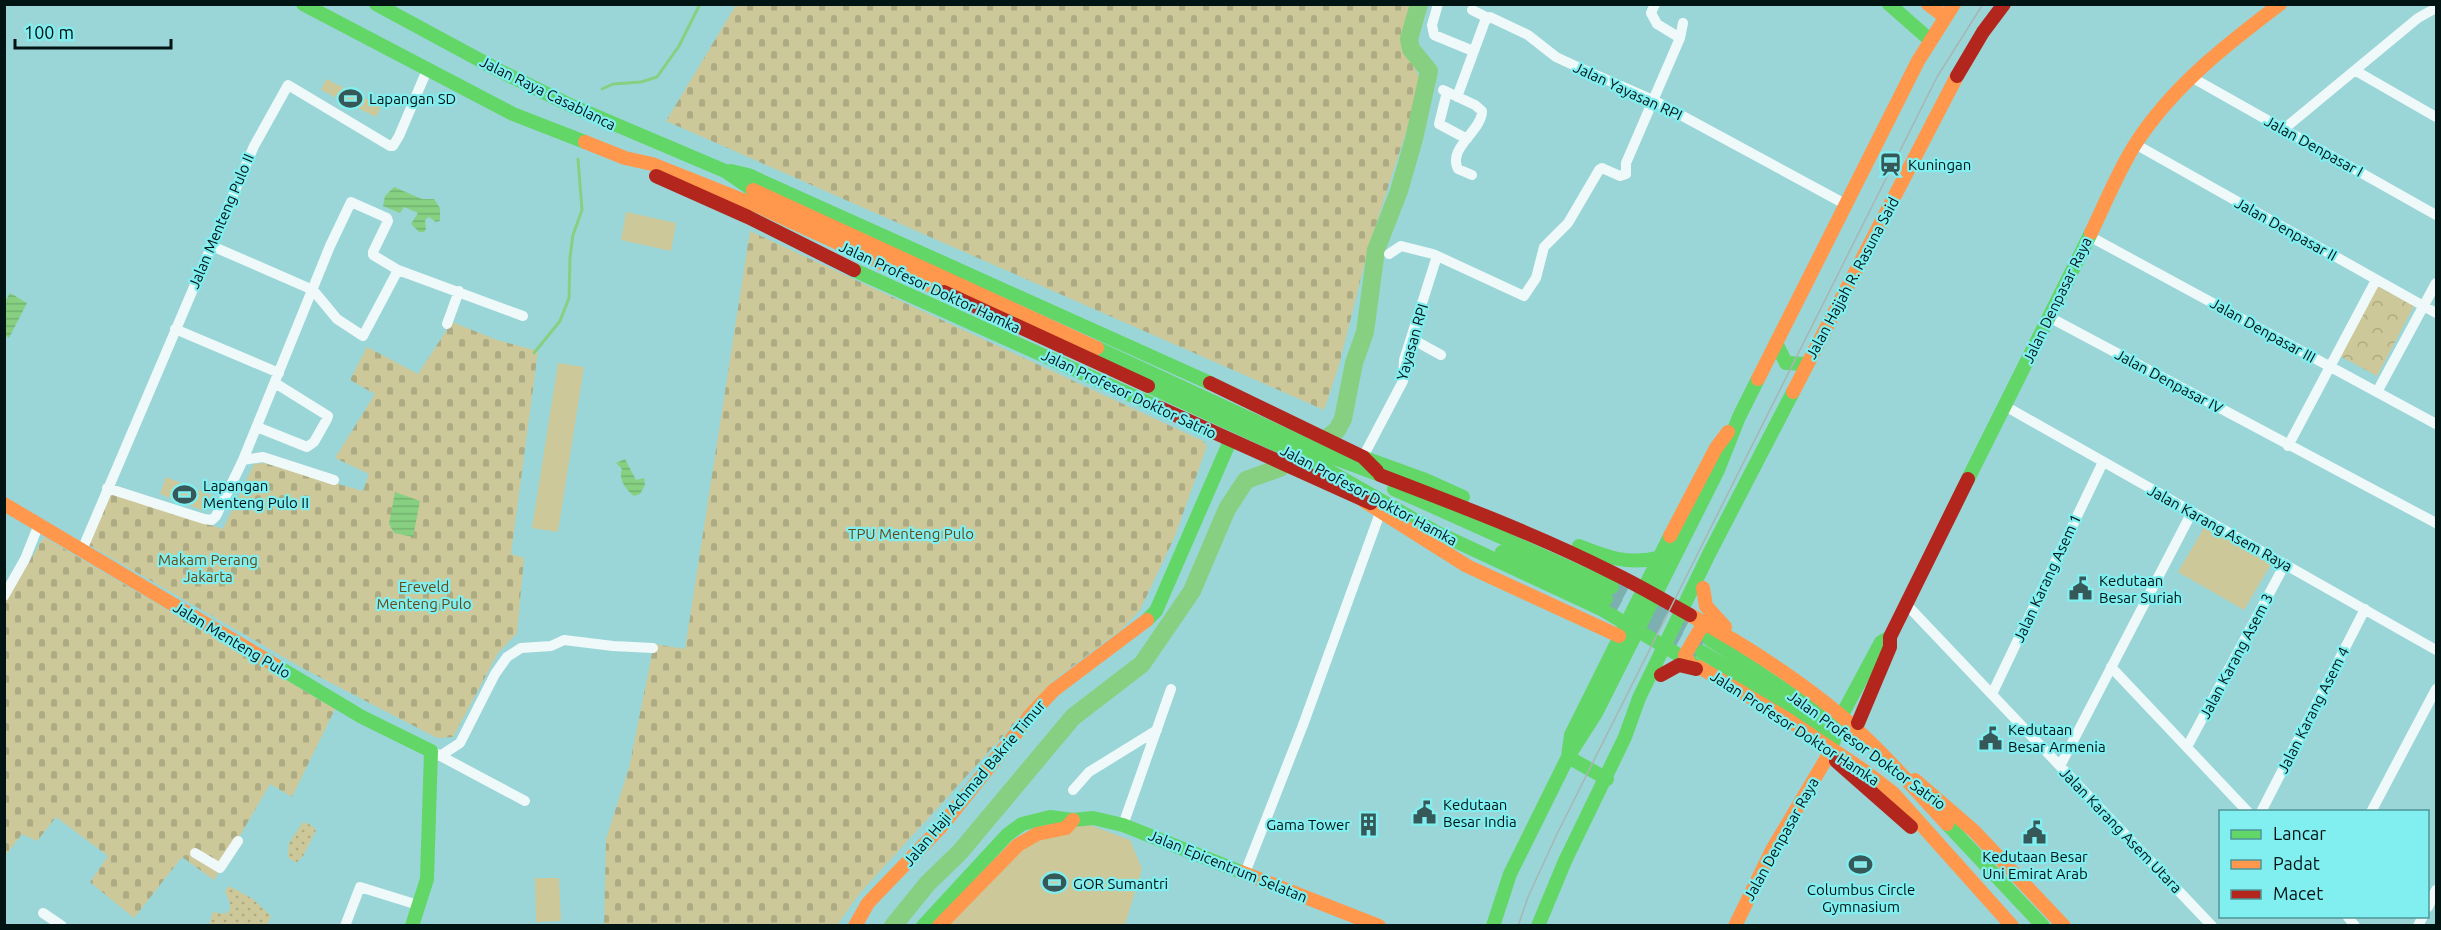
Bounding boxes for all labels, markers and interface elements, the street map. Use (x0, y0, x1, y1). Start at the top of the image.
scale bar (15, 12, 171, 50)
text: 100 m (24, 22, 74, 42)
street label: Jalan Raya Casablanca (477, 53, 619, 133)
street label: Jalan Yayasan RPI (1571, 58, 1685, 124)
sports icon: Lapangan SD (338, 85, 364, 111)
place label: Lapangan SD (369, 90, 456, 107)
street label: Jalan Denpasar I (2262, 112, 2366, 180)
street label: Jalan Menteng Pulo II (185, 151, 257, 291)
station icon: Kuningan (1877, 151, 1903, 177)
place label: Kuningan (1908, 156, 1971, 173)
street label: Jalan Hajjah R. Rasuna Said (1802, 194, 1902, 362)
street label: Jalan Denpasar II (2232, 194, 2340, 264)
street label: Jalan Denpasar Raya (2019, 234, 2095, 366)
street label: Jalan Profesor Doktor Hamka (837, 238, 1023, 336)
street label: Jalan Denpasar III (2207, 294, 2319, 366)
street label: Yayasan RPI (1393, 302, 1431, 382)
street label: Jalan Denpasar IV (2112, 345, 2226, 417)
street label: Jalan Profesor Doktor Satrio (1039, 346, 1219, 442)
street label: Jalan Profesor Doktor Hamka (1278, 441, 1460, 549)
place label: Lapangan Menteng Pulo II (203, 477, 309, 511)
sports icon: Lapangan Menteng Pulo II (172, 481, 198, 507)
street label: Jalan Karang Asem Raya (2145, 481, 2295, 575)
street label: Jalan Karang Asem 1 (2010, 511, 2084, 645)
park label: TPU Menteng Pulo (848, 525, 974, 542)
park label: Makam Perang Jakarta (158, 551, 258, 585)
place label: Kedutaan Besar Suriah (2099, 572, 2182, 606)
public building icon: Kedutaan Besar Suriah (2068, 576, 2094, 602)
park label: Ereveld Menteng Pulo (377, 578, 471, 612)
street label: Jalan Karang Asem 3 (2196, 591, 2276, 721)
street label: Jalan Menteng Pulo (170, 598, 294, 682)
street label: Jalan Karang Asem 4 (2274, 644, 2352, 776)
street label: Jalan Profesor Doktor Hamka (1707, 667, 1883, 789)
street label: Jalan Profesor Doktor Satrio (1785, 687, 1949, 813)
street label: Jalan Haji Achmad Bakrie Timur (900, 696, 1049, 869)
place label: Kedutaan Besar Armenia (2008, 721, 2106, 755)
public building icon: Kedutaan Besar Armenia (1977, 725, 2003, 751)
street label: Jalan Karang Asem Utara (2057, 764, 2185, 896)
street label: Jalan Denpasar Raya (1740, 775, 1822, 903)
place label: Kedutaan Besar India (1443, 796, 1517, 830)
public building icon: Kedutaan Besar India (1412, 800, 1438, 826)
legend (2219, 810, 2429, 918)
building icon: Gama Tower (1355, 811, 1381, 837)
place label: Gama Tower (1266, 816, 1350, 833)
public building icon: Kedutaan Besar Uni Emirat Arab (2022, 819, 2048, 845)
text: Lancar (2273, 823, 2326, 843)
street label: Jalan Epicentrum Selatan (1146, 826, 1310, 906)
place label: Kedutaan Besar Uni Emirat Arab (1982, 848, 2088, 882)
sports icon: Columbus Circle Gymnasium (1848, 852, 1874, 878)
text: Padat (2273, 853, 2320, 873)
sports icon: GOR Sumantri (1042, 870, 1068, 896)
place label: GOR Sumantri (1073, 875, 1168, 892)
place label: Columbus Circle Gymnasium (1807, 881, 1915, 915)
text: Macet (2273, 883, 2323, 903)

